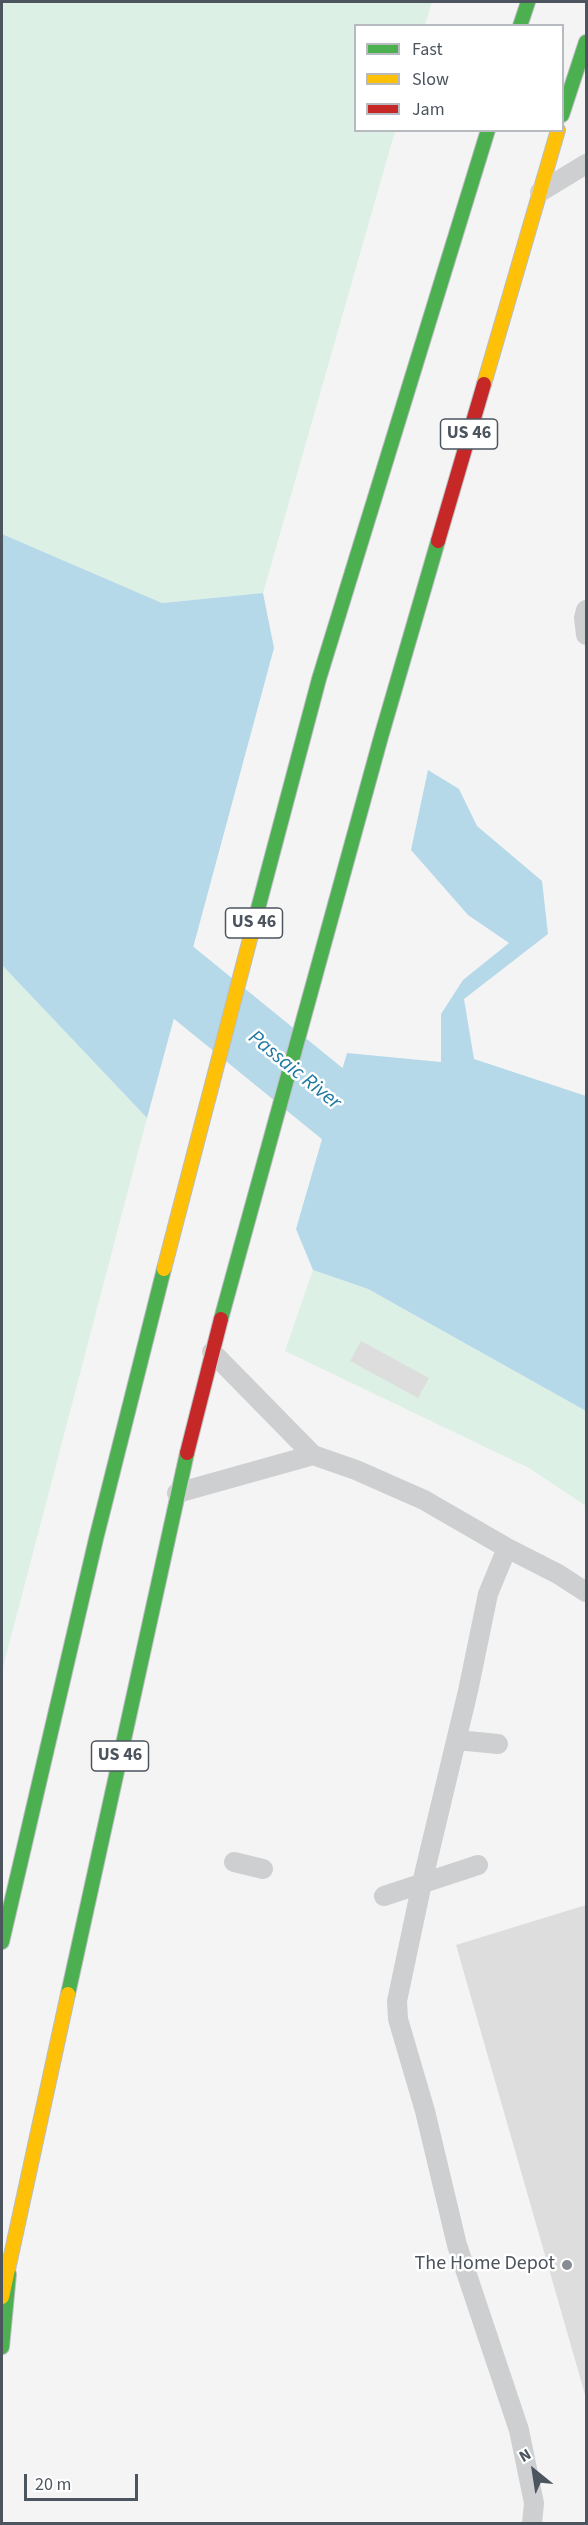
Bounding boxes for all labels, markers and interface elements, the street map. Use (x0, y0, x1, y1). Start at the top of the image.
legend (354, 24, 564, 132)
text: Fast (412, 37, 443, 62)
text: Slow (412, 67, 449, 92)
text: Jam (412, 97, 445, 122)
road number: US 46 (440, 419, 498, 449)
road number: US 46 (226, 908, 282, 938)
water label: Passaic River (242, 1026, 346, 1116)
road number: US 46 (92, 1741, 148, 1771)
place label: The Home Depot (415, 2253, 555, 2277)
marker: The Home Depot (560, 2258, 574, 2272)
north arrow (504, 2441, 564, 2501)
text: N (515, 2443, 535, 2468)
scale bar (27, 2462, 141, 2500)
text: 20 m (35, 2472, 71, 2497)

